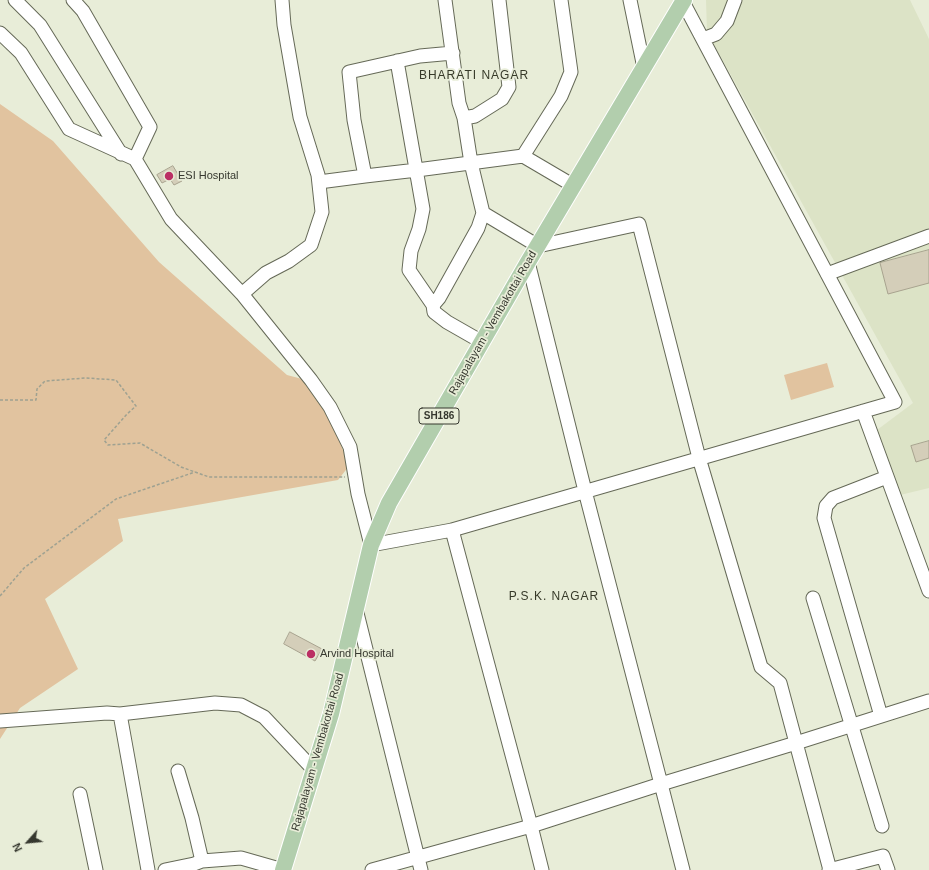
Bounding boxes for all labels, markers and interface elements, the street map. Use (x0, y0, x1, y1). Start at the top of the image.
district label: BHARATI NAGAR (419, 69, 529, 83)
place label: ESI Hospital (178, 169, 239, 183)
marker: ESI Hospital (163, 170, 175, 182)
street label: Rajapalayam - Vembakottai Road (446, 249, 540, 397)
road number: SH186 (419, 408, 459, 424)
district label: P.S.K. NAGAR (509, 590, 599, 604)
place label: Arvind Hospital (320, 647, 394, 661)
marker: Arvind Hospital (305, 648, 317, 660)
street label: Rajapalayam - Vembakottai Road (289, 671, 347, 833)
north arrow (8, 822, 48, 862)
text: N (10, 841, 24, 854)

